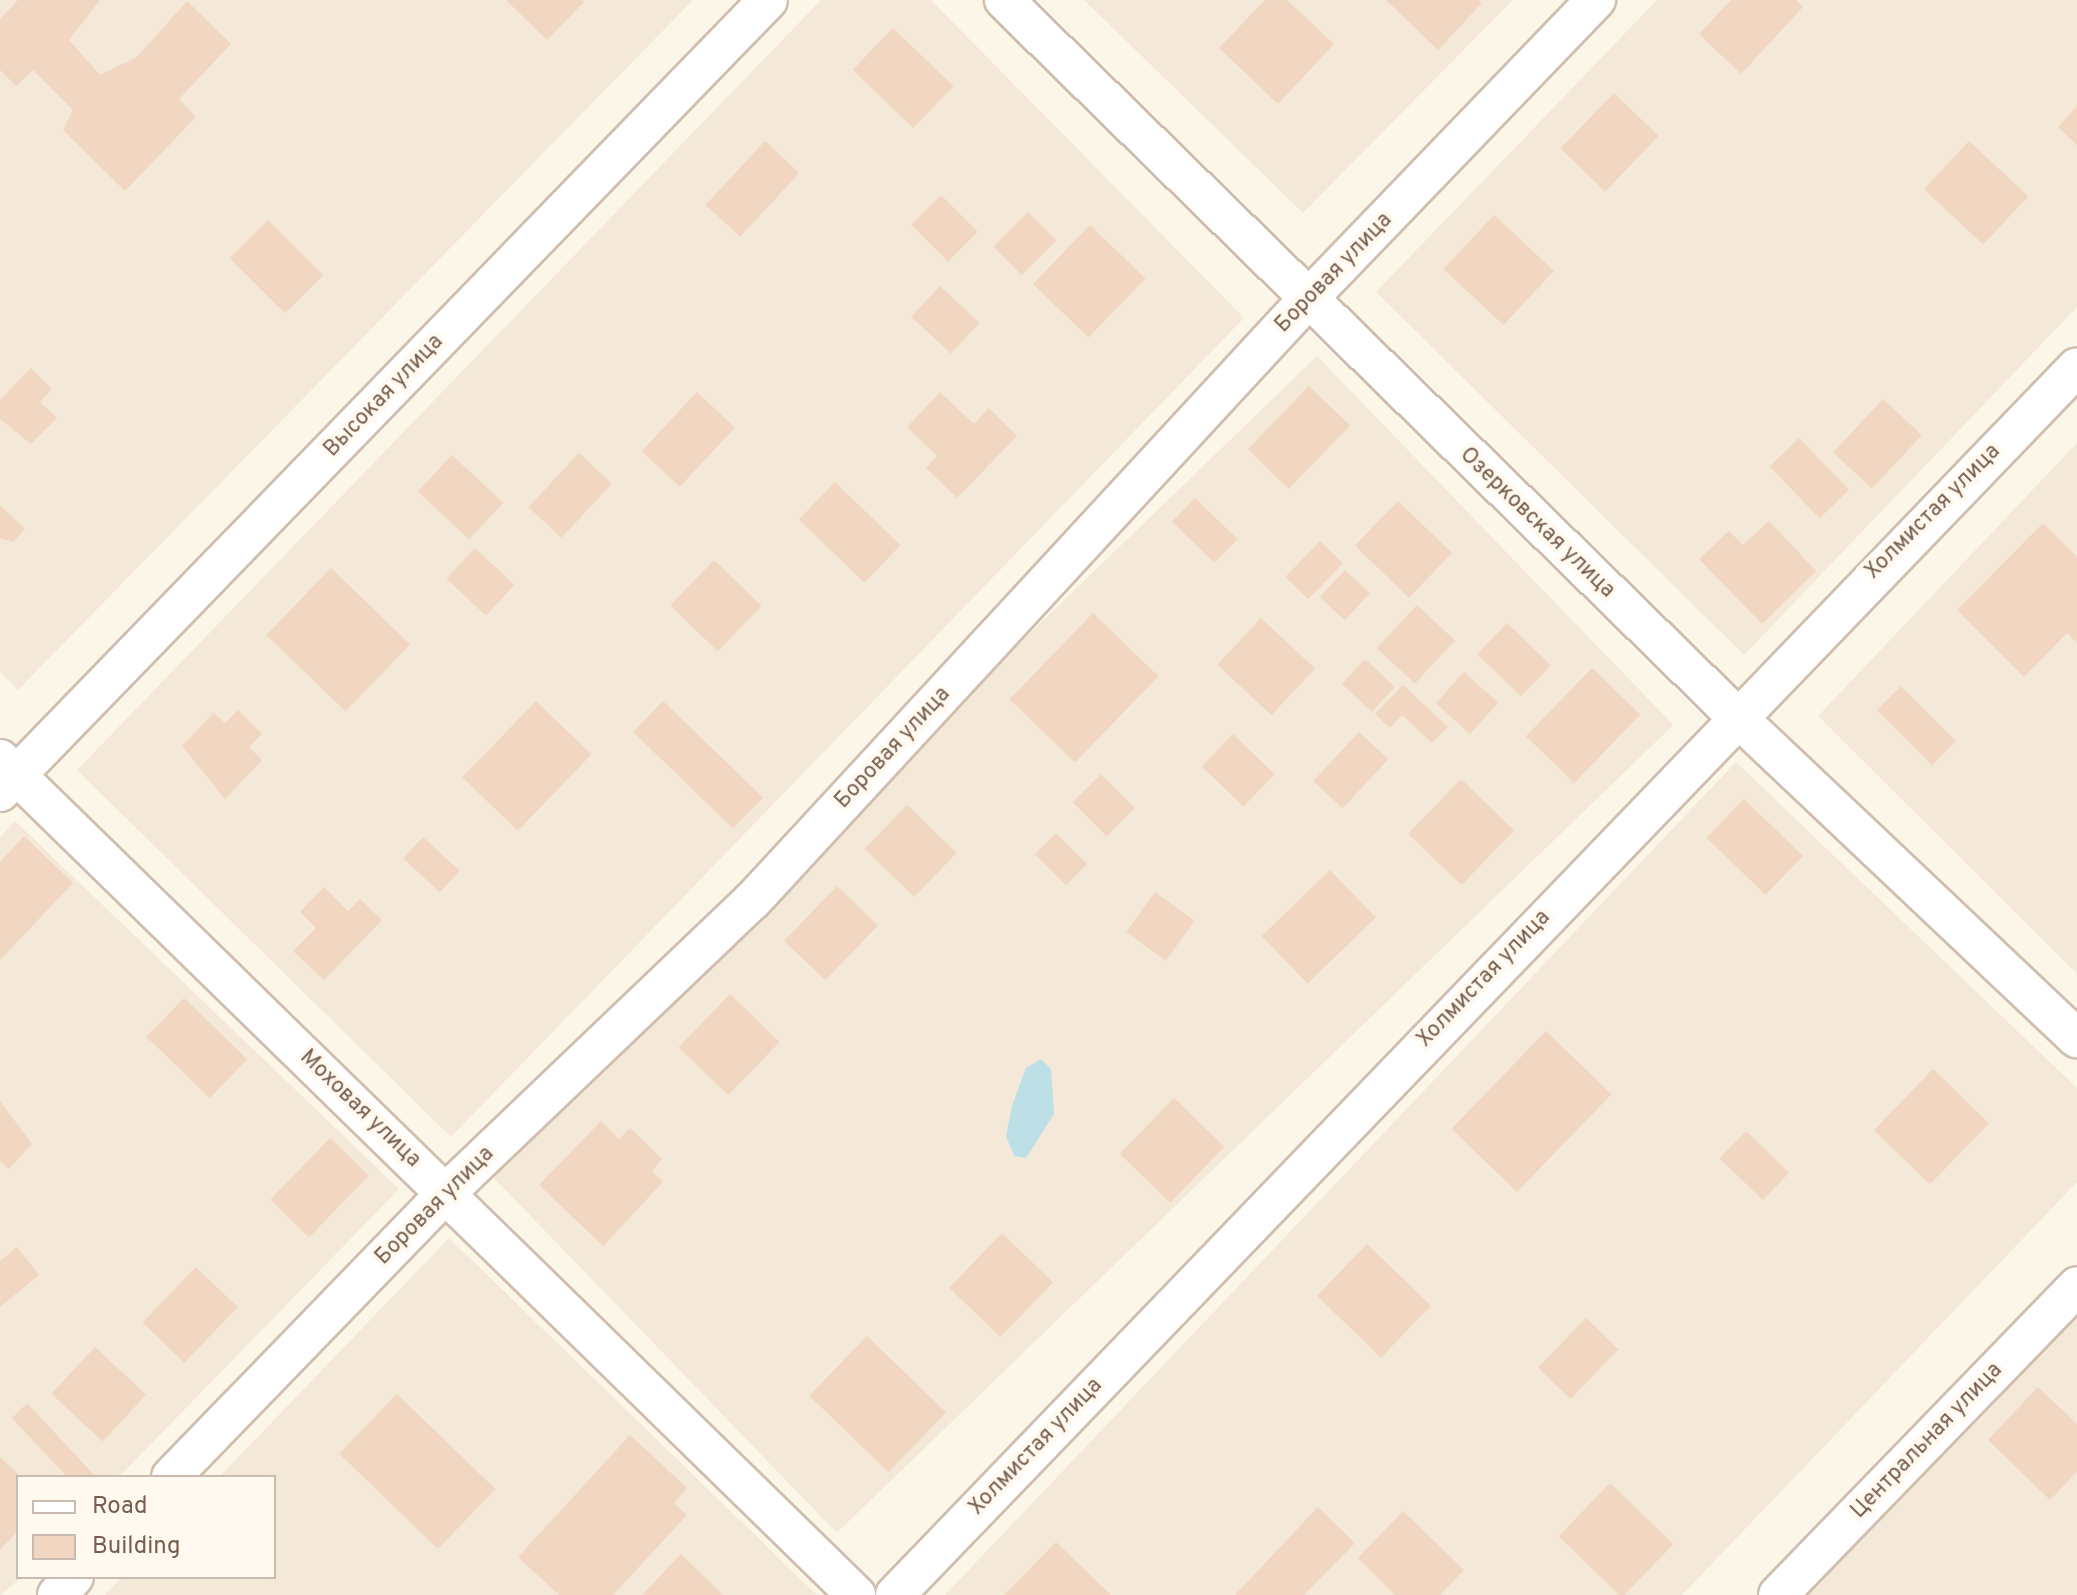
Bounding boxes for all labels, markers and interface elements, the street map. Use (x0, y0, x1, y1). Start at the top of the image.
street label: Боровая улица (1270, 207, 1398, 339)
street label: Высокая улица (319, 329, 449, 463)
street label: Холмистая улица (1860, 439, 2006, 585)
street label: Озерковская улица (1454, 442, 1620, 604)
street label: Боровая улица (830, 682, 956, 814)
street label: Холмистая улица (1412, 905, 1556, 1053)
street label: Моховая улица (294, 1045, 426, 1173)
street label: Боровая улица (370, 1141, 500, 1271)
street label: Центральная улица (1846, 1358, 2008, 1524)
street label: Холмистая улица (964, 1373, 1108, 1521)
legend (16, 1475, 276, 1579)
text: Road (92, 1492, 148, 1522)
text: Building (92, 1532, 181, 1562)

